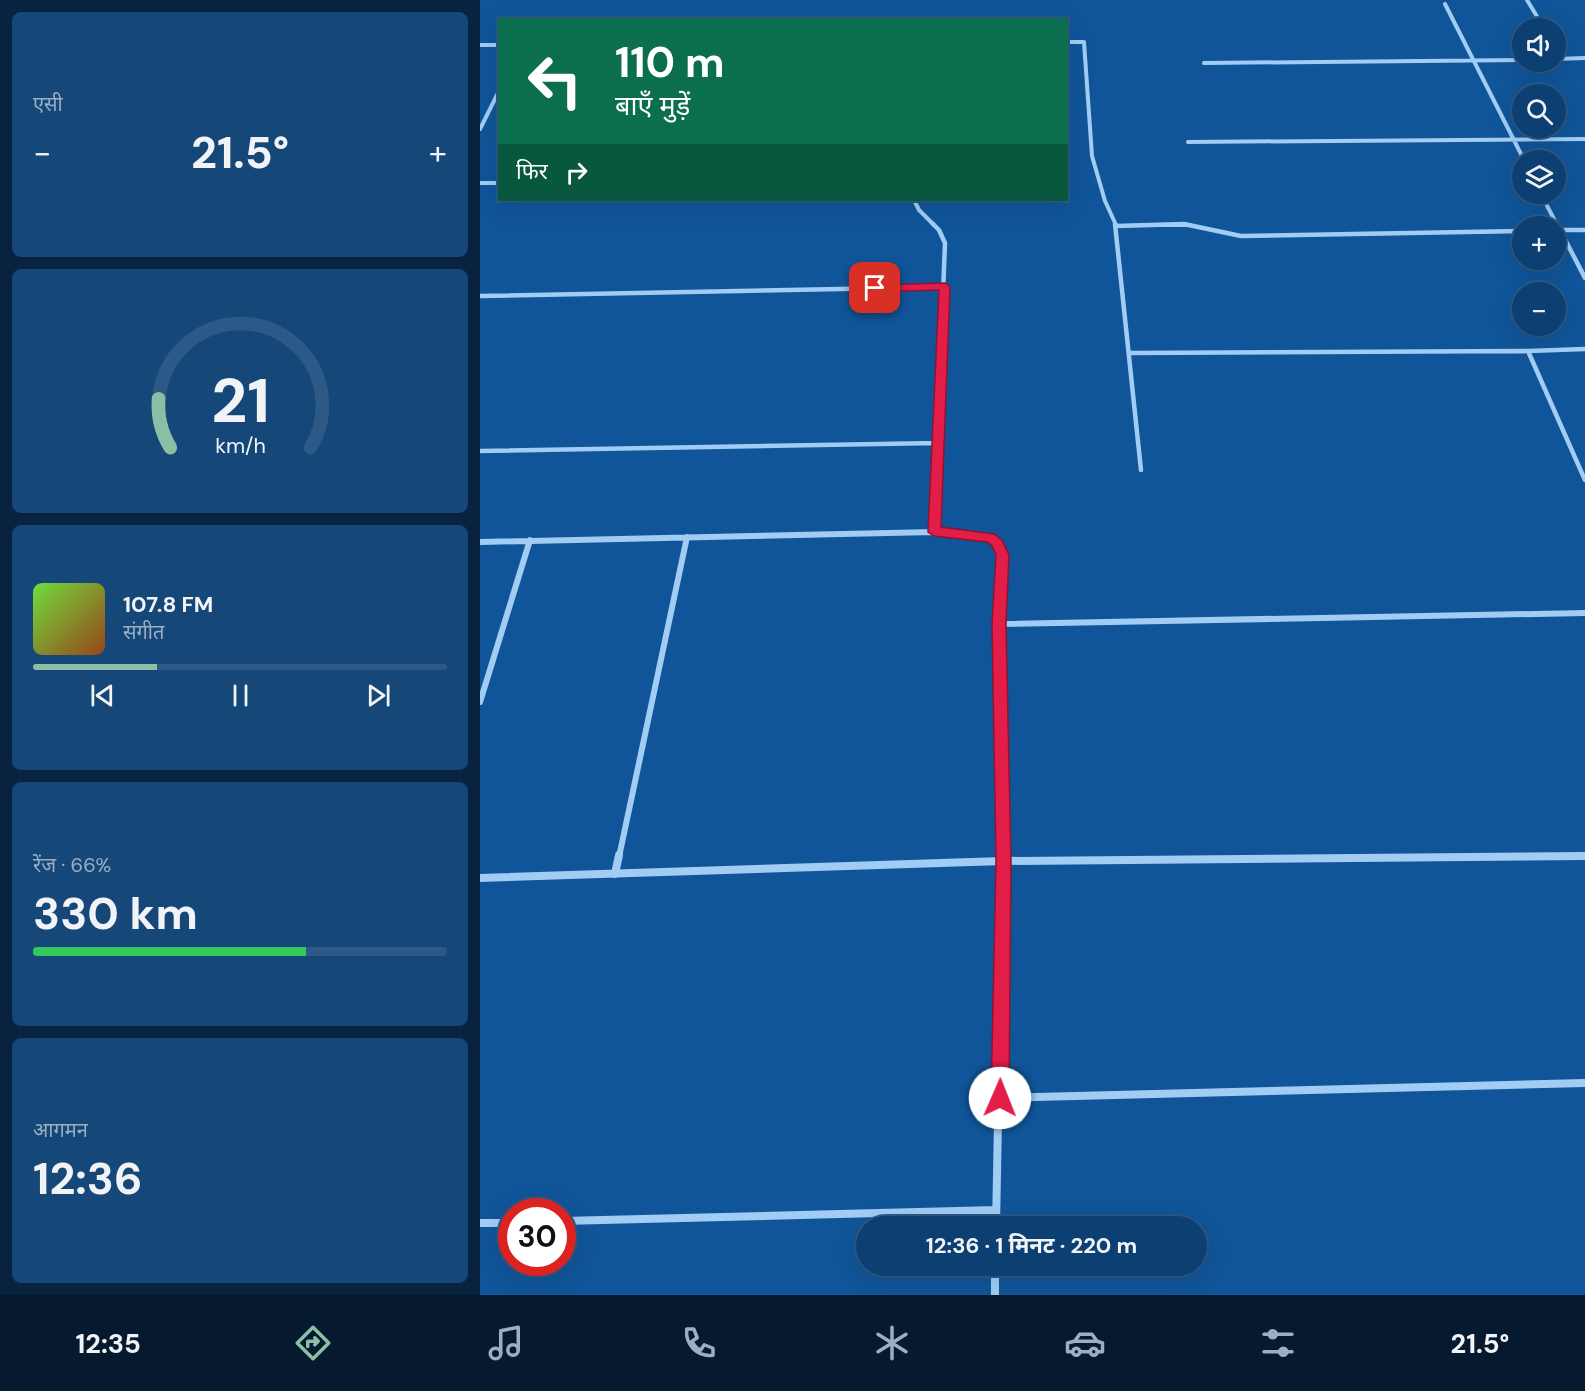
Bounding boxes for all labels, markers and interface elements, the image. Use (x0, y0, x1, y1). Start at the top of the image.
map controls (1512, 18, 1566, 336)
button: sound (1512, 18, 1566, 72)
text: 110 m (615, 35, 725, 90)
icon: left (516, 42, 594, 120)
button: search (1512, 84, 1566, 138)
text: बाएँ मुड़ें (615, 88, 690, 123)
text: एसी (33, 91, 63, 117)
text: 21.5° (191, 123, 289, 182)
text: − (33, 131, 51, 174)
text: + (429, 131, 447, 174)
button: layers (1512, 150, 1566, 204)
icon: right (560, 156, 593, 189)
text: फिर (516, 157, 548, 186)
button: + (1512, 216, 1566, 270)
pin (849, 262, 900, 313)
icon: arrive (858, 271, 891, 304)
button: − (1512, 282, 1566, 336)
text: 21 (211, 360, 269, 441)
text: km/h (215, 432, 265, 460)
text: 107.8 FM (123, 590, 213, 619)
text: संगीत (123, 619, 164, 645)
icon: previous (86, 679, 119, 712)
icon: pause (224, 679, 257, 712)
icon: next (362, 679, 395, 712)
text: रेंज · 66% (33, 852, 111, 878)
text: 330 km (33, 884, 198, 943)
position arrow (968, 1066, 1032, 1130)
text: आगमन (33, 1117, 88, 1143)
text: 12:36 (33, 1149, 142, 1208)
speed limit sign: 30 (498, 1198, 576, 1276)
text: 12:36 · 1 मिनट · 220 m (926, 1231, 1137, 1260)
icon: directions (292, 1322, 334, 1364)
icon: music (485, 1322, 527, 1364)
icon: phone (678, 1322, 720, 1364)
icon: climate (871, 1322, 913, 1364)
icon: car (1064, 1322, 1106, 1364)
icon: filters (1257, 1322, 1299, 1364)
text: 12:35 (76, 1326, 141, 1361)
text: 21.5° (1451, 1326, 1509, 1361)

